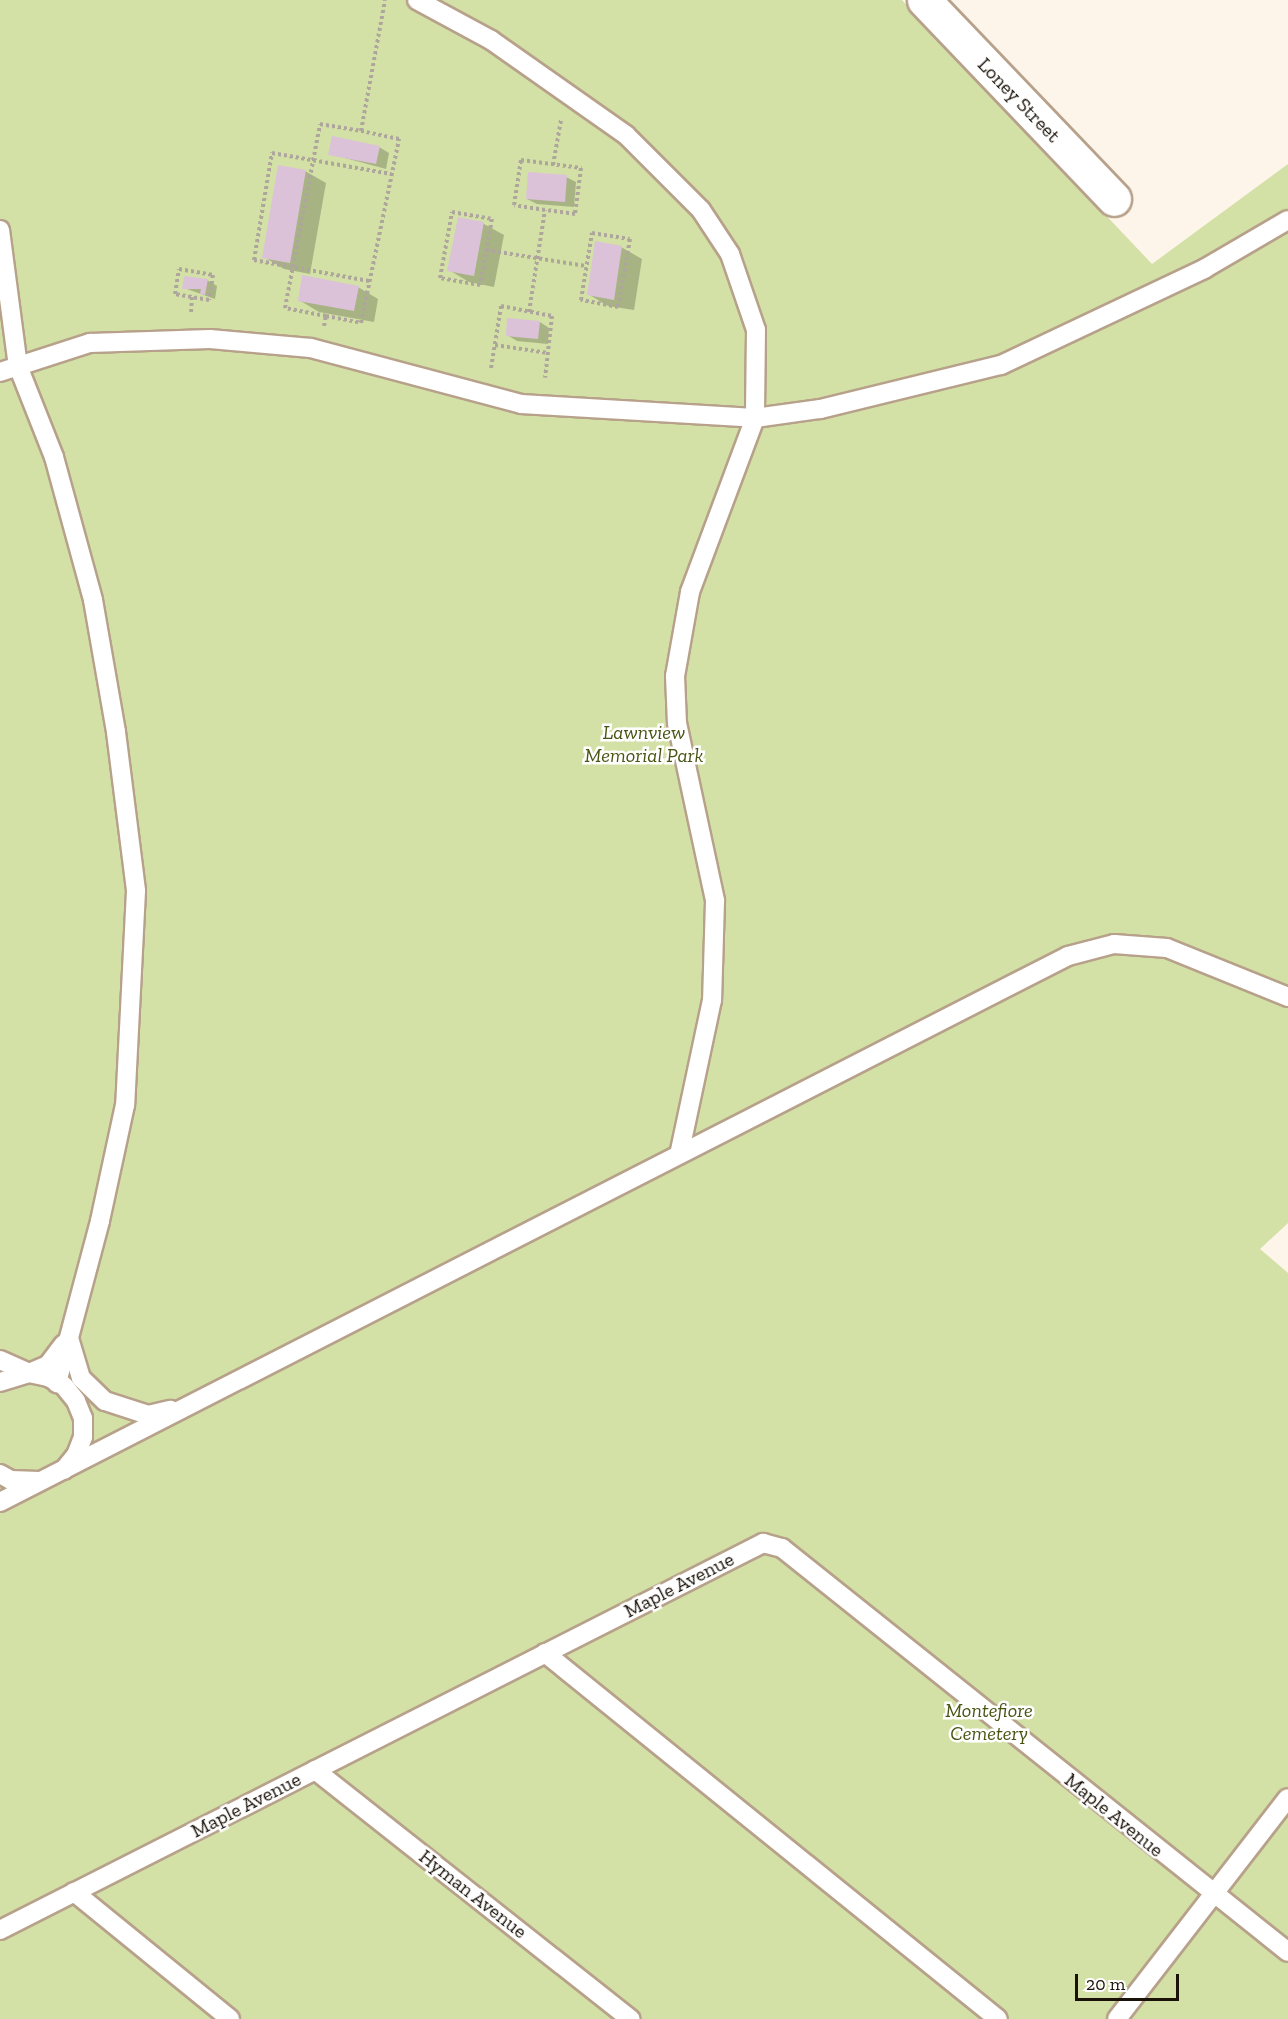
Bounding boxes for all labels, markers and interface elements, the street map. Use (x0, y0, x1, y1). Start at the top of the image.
street label: Loney Street (972, 52, 1066, 148)
park label: Lawnview Memorial Park (585, 720, 703, 767)
street label: Maple Avenue (620, 1547, 738, 1623)
park label: Montefiore Cemetery (945, 1699, 1033, 1746)
street label: Maple Avenue (187, 1767, 305, 1843)
street label: Maple Avenue (1060, 1768, 1168, 1862)
street label: Hyman Avenue (414, 1844, 532, 1944)
scale bar (1078, 1962, 1182, 2000)
text: 20 m (1086, 1973, 1125, 1995)

